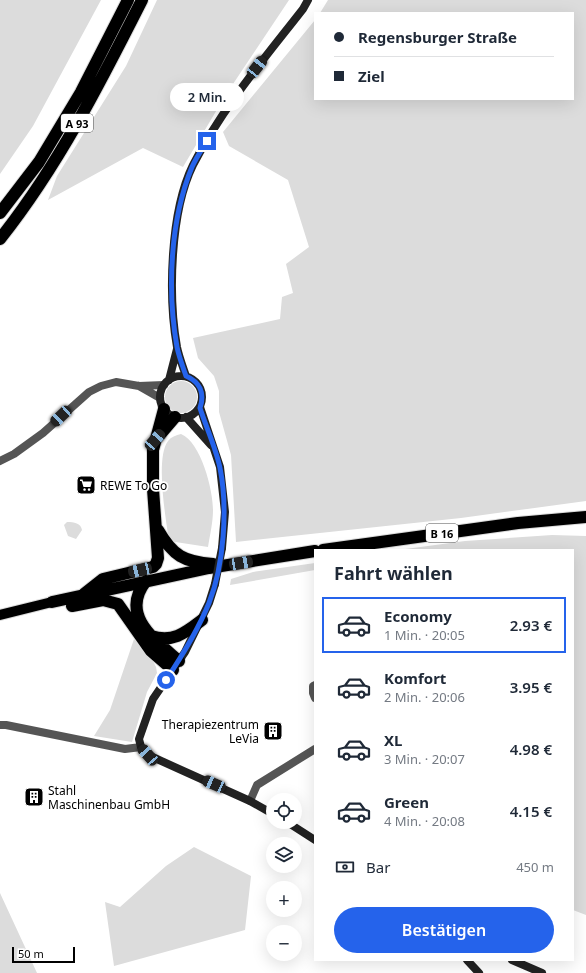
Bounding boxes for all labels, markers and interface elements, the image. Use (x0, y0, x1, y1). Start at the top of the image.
text: Regensburger Straße (358, 27, 517, 47)
car (245, 54, 269, 80)
text: Ziel (358, 66, 385, 86)
callout: 2 Min. (170, 83, 244, 111)
text: 2 Min. (188, 88, 226, 106)
road number: A 93 (61, 114, 93, 132)
route end (198, 132, 216, 150)
car (48, 403, 74, 429)
car (143, 427, 167, 453)
supermarket icon: REWE To Go (75, 474, 97, 496)
place label: REWE To Go (100, 477, 167, 494)
road number: B 16 (426, 524, 458, 542)
car (228, 555, 254, 571)
car (127, 561, 153, 579)
text: Fahrt wählen (334, 561, 453, 585)
text: Economy (384, 606, 452, 626)
icon: car (336, 607, 372, 643)
text: 2.93 € (510, 615, 552, 635)
text: 1 Min. · 20:05 (384, 626, 465, 644)
text: Komfort (384, 668, 446, 688)
icon: car (336, 669, 372, 705)
route start (157, 671, 175, 689)
text: 3.95 € (510, 677, 552, 697)
text: 2 Min. · 20:06 (384, 688, 465, 706)
place label: Therapiezentrum LeVia (162, 716, 259, 747)
building icon: Therapiezentrum LeVia (262, 720, 284, 742)
text: XL (384, 730, 402, 750)
icon: car (336, 731, 372, 767)
text: 4.98 € (510, 739, 552, 759)
car (136, 742, 160, 768)
text: 3 Min. · 20:07 (384, 750, 465, 768)
car (201, 774, 227, 794)
place label: Stahl Maschinenbau GmbH (48, 782, 170, 813)
building icon: Stahl Maschinenbau GmbH (23, 786, 45, 808)
text: Green (384, 792, 429, 812)
map controls (266, 793, 302, 961)
button: locate (266, 793, 302, 829)
icon: car (336, 793, 372, 829)
text: 4.15 € (510, 801, 552, 821)
text: 4 Min. · 20:08 (384, 812, 465, 830)
button: layers (266, 837, 302, 873)
icon: cash (334, 856, 356, 878)
text: Bar (366, 857, 390, 877)
text: 450 m (516, 858, 554, 876)
button: + (266, 881, 302, 917)
button: Bestätigen (334, 907, 554, 953)
button: − (266, 925, 302, 961)
scale bar (12, 945, 75, 964)
text: 50 m (18, 946, 44, 961)

